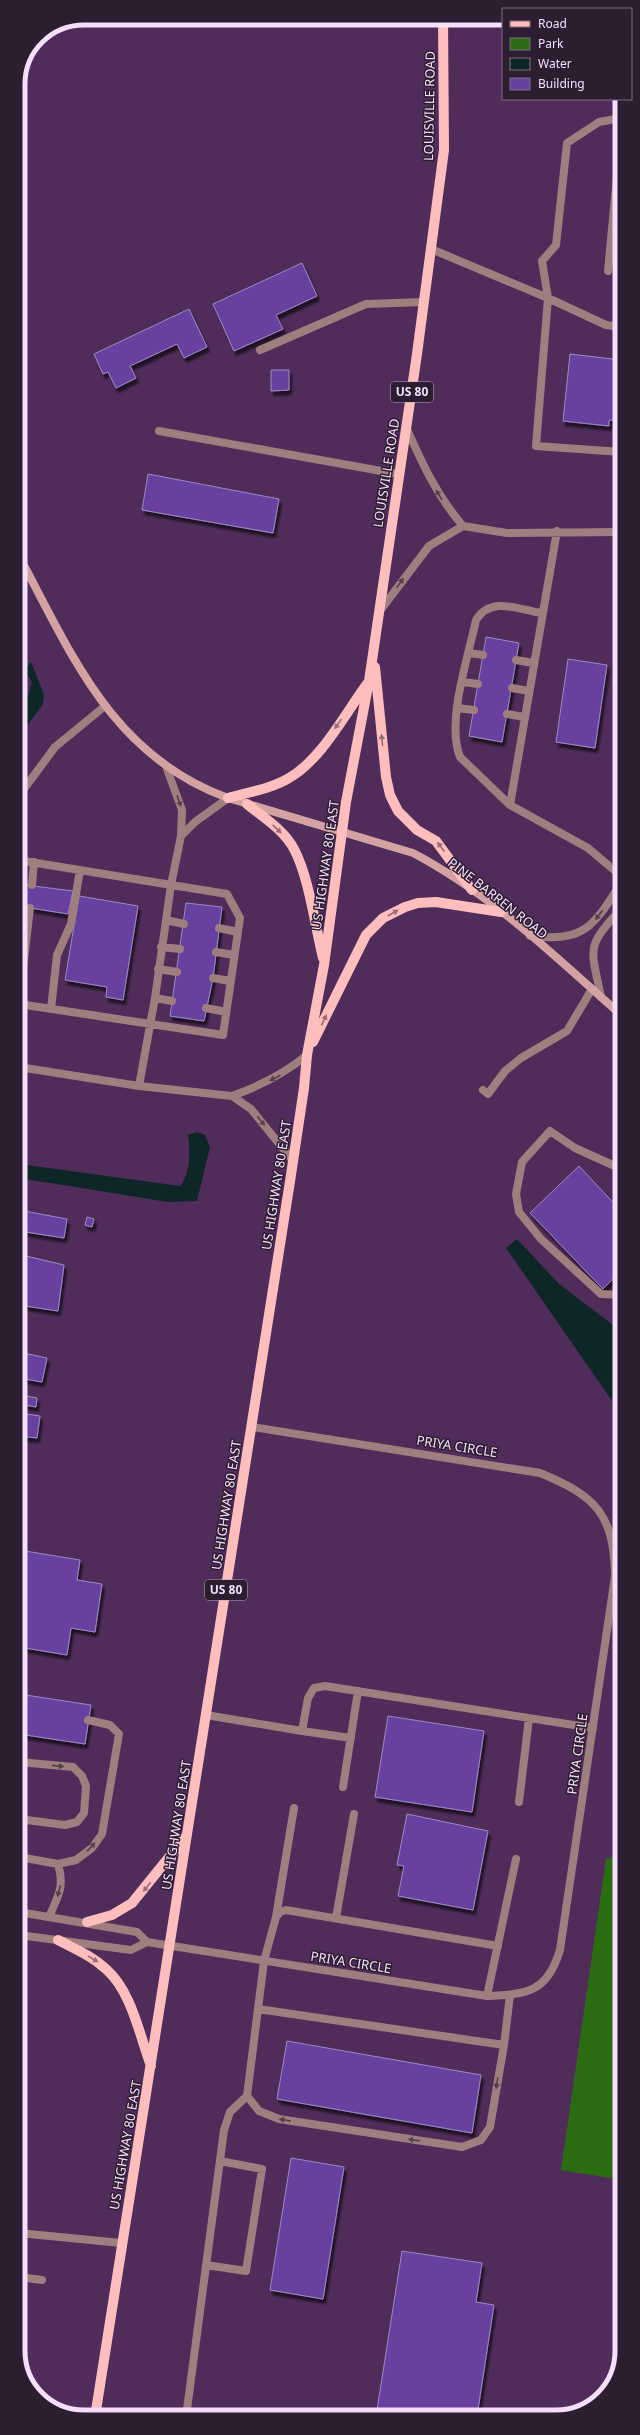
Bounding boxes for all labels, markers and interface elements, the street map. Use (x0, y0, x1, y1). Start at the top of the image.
legend (502, 8, 632, 100)
text: Road (538, 15, 567, 32)
text: Park (538, 35, 564, 52)
street label: LOUISVILLE ROAD (419, 51, 439, 161)
text: Water (538, 55, 572, 72)
text: Building (538, 75, 585, 92)
road number: US 80 (391, 382, 433, 402)
street label: LOUISVILLE ROAD (369, 417, 403, 529)
one-way arrow (436, 489, 443, 501)
one-way arrow (396, 577, 404, 588)
one-way arrow (334, 719, 342, 729)
one-way arrow (379, 734, 386, 746)
one-way arrow (176, 796, 182, 808)
street label: US HIGHWAY 80 EAST (307, 798, 343, 931)
one-way arrow (272, 825, 282, 834)
one-way arrow (436, 842, 445, 853)
street label: PINE BARREN ROAD (444, 853, 552, 943)
one-way arrow (387, 909, 399, 916)
one-way arrow (595, 910, 603, 921)
one-way arrow (321, 1014, 327, 1026)
one-way arrow (270, 1074, 281, 1081)
one-way arrow (257, 1116, 265, 1127)
street label: US HIGHWAY 80 EAST (257, 1118, 295, 1251)
street label: PRIYA CIRCLE (415, 1431, 499, 1461)
street label: US HIGHWAY 80 EAST (207, 1438, 245, 1571)
road number: US 80 (205, 1580, 247, 1600)
street label: PRIYA CIRCLE (562, 1712, 592, 1796)
street label: US HIGHWAY 80 EAST (157, 1758, 195, 1891)
one-way arrow (52, 1762, 64, 1769)
one-way arrow (87, 1842, 96, 1852)
one-way arrow (142, 1881, 151, 1892)
one-way arrow (56, 1884, 62, 1897)
street label: PRIYA CIRCLE (309, 1947, 393, 1977)
one-way arrow (87, 1955, 99, 1962)
one-way arrow (494, 2077, 500, 2089)
street label: US HIGHWAY 80 EAST (105, 2078, 145, 2211)
one-way arrow (279, 2117, 291, 2123)
one-way arrow (407, 2137, 420, 2143)

